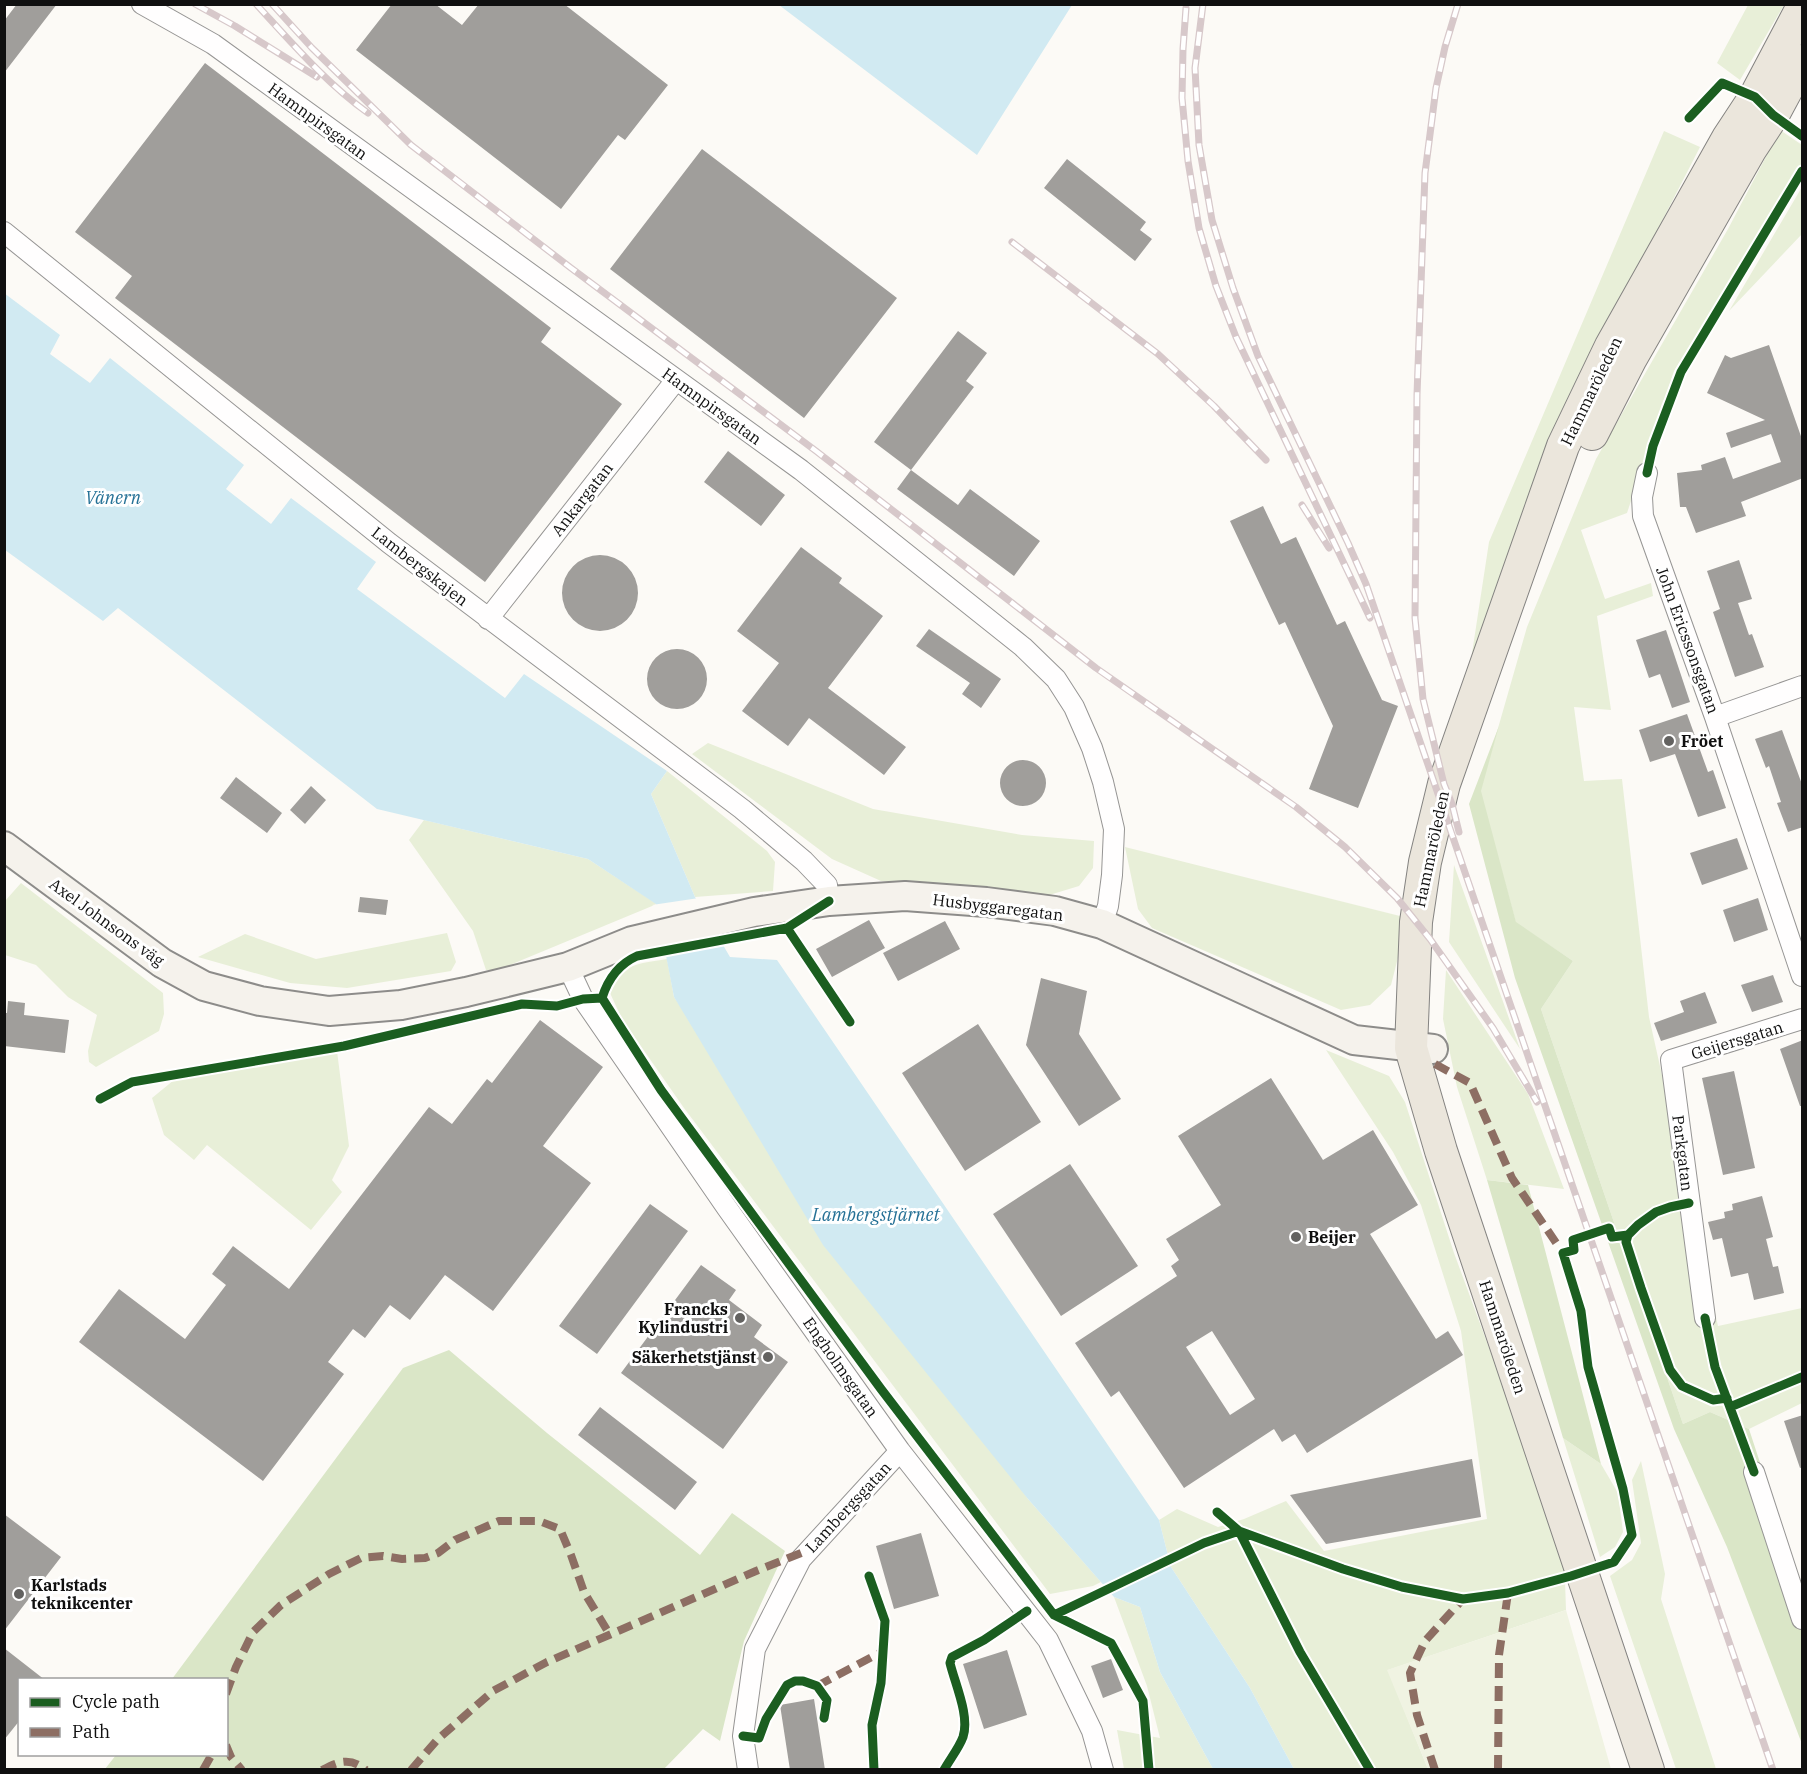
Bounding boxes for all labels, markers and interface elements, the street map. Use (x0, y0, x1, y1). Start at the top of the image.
street label: Hamnpirsgatan (264, 78, 372, 164)
street label: Hammaröleden (1556, 333, 1626, 449)
street label: Hamnpirsgatan (658, 363, 766, 449)
street label: Ankargatan (547, 458, 617, 540)
water label: Vänern (85, 486, 142, 509)
street label: Lambergskajen (368, 522, 472, 610)
street label: John Ericssonsgatan (1652, 564, 1724, 716)
place label: Fröet (1681, 731, 1723, 751)
marker: Fröet (1662, 734, 1676, 748)
street label: Hammaröleden (1409, 789, 1453, 909)
street label: Axel Johnsons väg (46, 874, 169, 971)
street label: Husbyggaregatan (931, 889, 1065, 925)
street label: Geijersgatan (1689, 1017, 1785, 1063)
street label: Parkgatan (1668, 1114, 1698, 1192)
water label: Lambergstjärnet (811, 1203, 941, 1226)
place label: Beijer (1308, 1227, 1356, 1247)
marker: Beijer (1289, 1230, 1303, 1244)
street label: Hammaröleden (1475, 1277, 1531, 1397)
place label: Francks Kylindustri (638, 1299, 728, 1337)
marker: Francks Kylindustri (733, 1311, 747, 1325)
street label: Engholmsgatan (799, 1313, 883, 1421)
place label: Säkerhetstjänst (632, 1347, 756, 1367)
marker: Säkerhetstjänst (761, 1350, 775, 1364)
street label: Lambergsgatan (801, 1457, 895, 1557)
place label: Karlstads teknikcenter (31, 1575, 133, 1613)
marker: Karlstads teknikcenter (12, 1587, 26, 1601)
legend (18, 1678, 228, 1756)
text: Cycle path (72, 1690, 160, 1713)
text: Path (72, 1720, 110, 1743)

